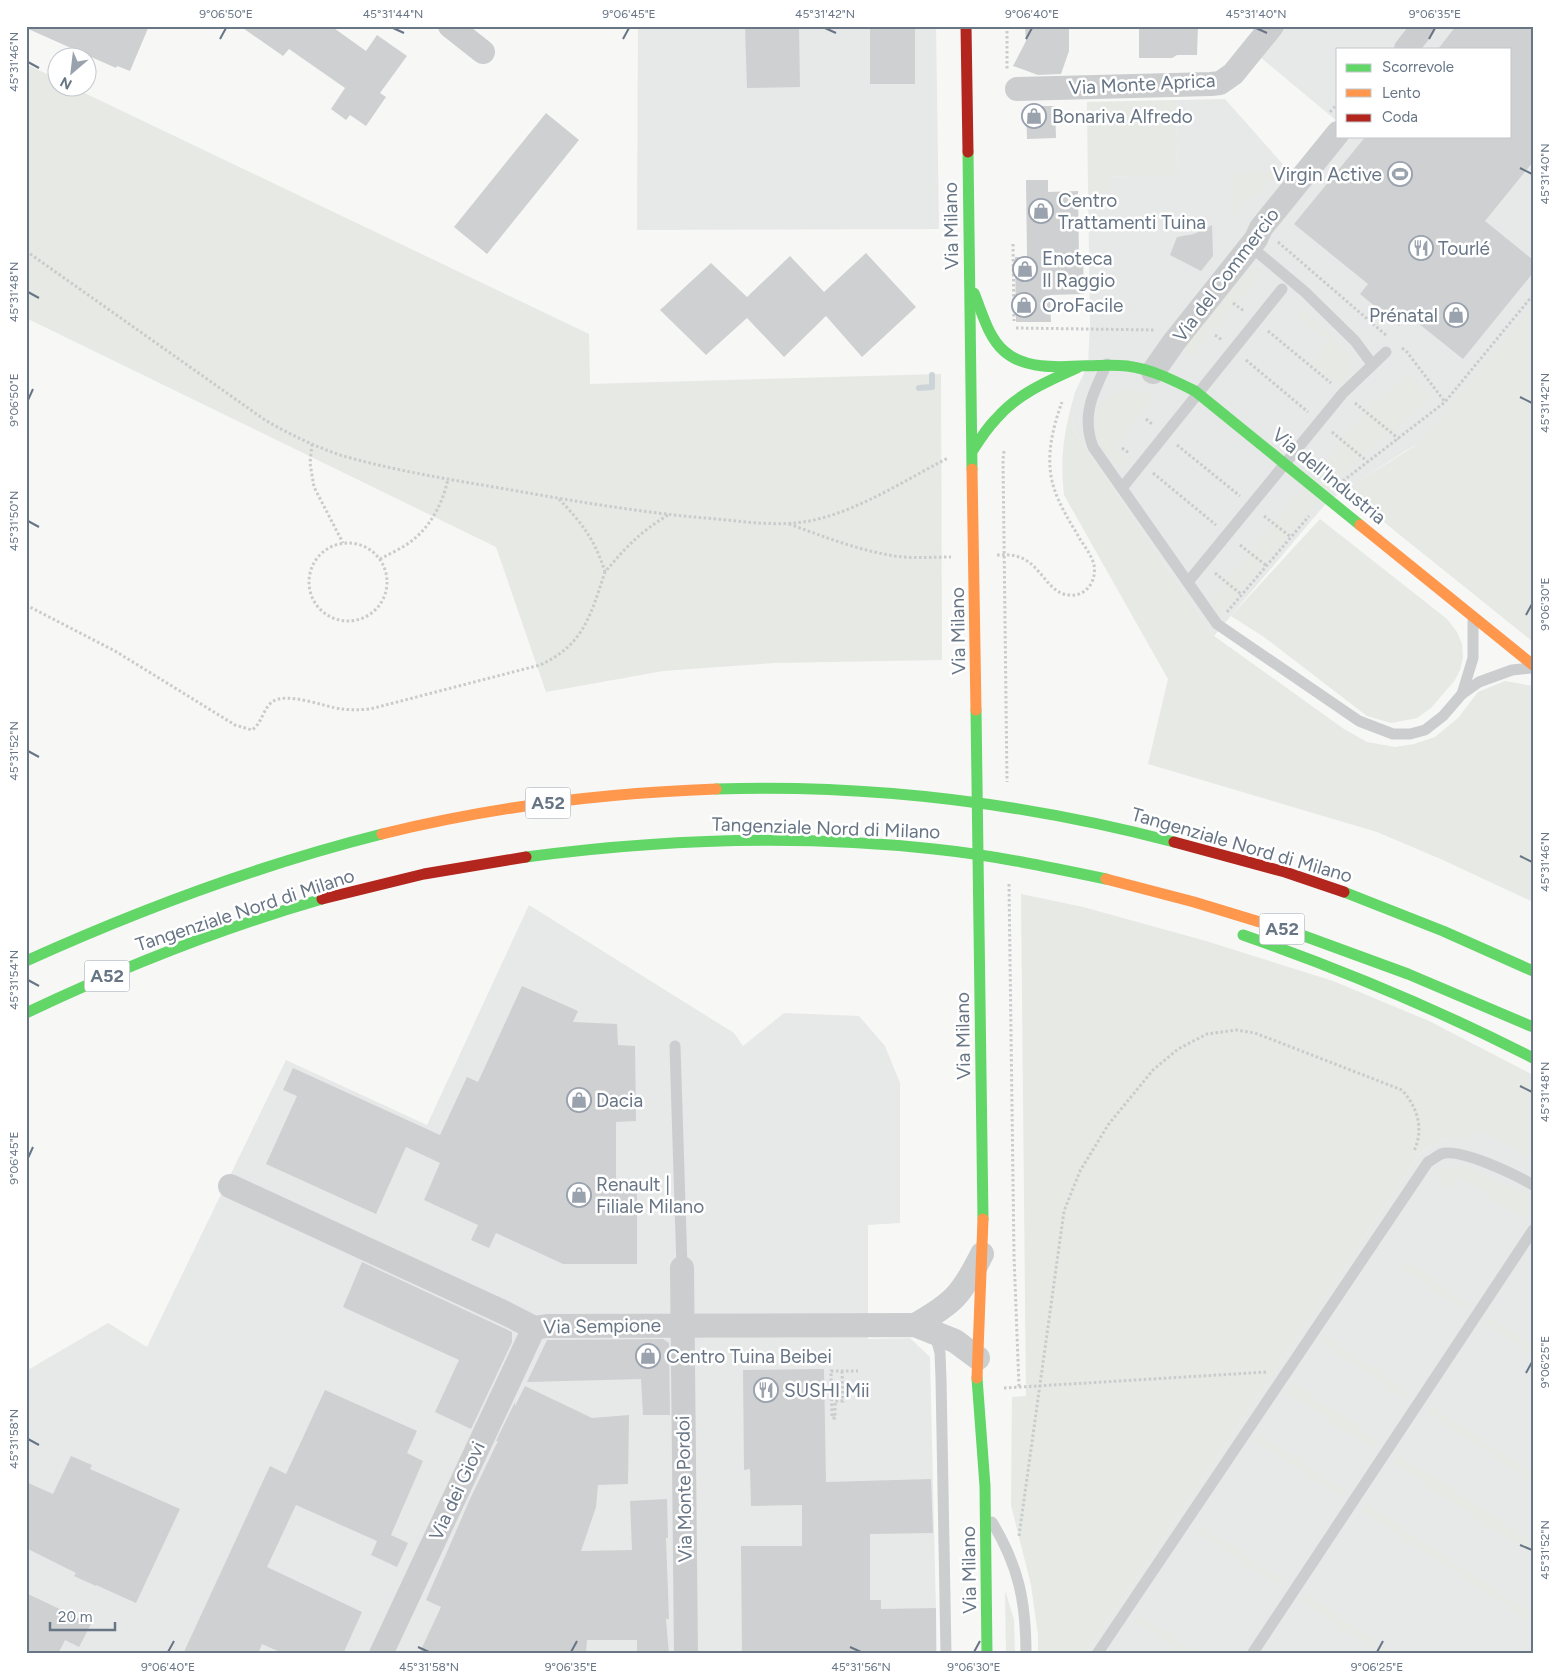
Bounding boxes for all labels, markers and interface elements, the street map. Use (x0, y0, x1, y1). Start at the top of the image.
text: 9°06'50"E (199, 7, 253, 21)
text: 45°31'44"N (363, 7, 423, 21)
text: 9°06'45"E (602, 7, 656, 21)
text: 45°31'42"N (795, 7, 855, 21)
text: 9°06'40"E (1005, 7, 1059, 21)
text: 45°31'40"N (1226, 7, 1286, 21)
text: 9°06'35"E (1409, 7, 1461, 21)
text: 45°31'46"N (7, 32, 21, 92)
north arrow (48, 48, 98, 98)
legend (1336, 48, 1512, 138)
text: Scorrevole (1382, 58, 1454, 76)
street label: Via Monte Aprica (1068, 69, 1216, 99)
text: N (57, 73, 75, 93)
text: Lento (1382, 84, 1421, 102)
shop icon: Bonariva Alfredo (1021, 103, 1047, 129)
place label: Bonariva Alfredo (1052, 105, 1193, 128)
text: Coda (1382, 108, 1418, 126)
text: 45°31'40"N (1538, 144, 1552, 204)
sports icon: Virgin Active (1387, 161, 1413, 187)
place label: Virgin Active (1273, 163, 1382, 186)
street label: Via Milano (939, 182, 963, 270)
place label: Centro Trattamenti Tuina (1058, 189, 1206, 234)
shop icon: Centro Trattamenti Tuina (1028, 198, 1054, 224)
street label: Via del Commercio (1168, 203, 1284, 347)
restaurant icon: Tourlé (1408, 235, 1434, 261)
place label: Tourlé (1438, 237, 1490, 260)
place label: Enoteca Il Raggio (1042, 247, 1115, 292)
shop icon: Enoteca Il Raggio (1012, 256, 1038, 282)
text: 45°31'48"N (7, 262, 21, 322)
shop icon: OroFacile (1011, 292, 1037, 318)
place label: OroFacile (1042, 294, 1123, 317)
shop icon: Prénatal (1443, 302, 1469, 328)
place label: Prénatal (1369, 304, 1438, 327)
text: 9°06'50"E (7, 373, 21, 427)
text: 45°31'42"N (1538, 373, 1552, 433)
street label: Via dell'Industria (1267, 423, 1391, 529)
text: 45°31'50"N (7, 491, 21, 551)
text: 9°06'30"E (1538, 577, 1552, 631)
street label: Via Milano (946, 587, 970, 675)
text: 45°31'52"N (7, 721, 21, 781)
road number: A52 (526, 788, 570, 818)
street label: Tangenziale Nord di Milano (1129, 802, 1355, 888)
street label: Tangenziale Nord di Milano (711, 813, 941, 843)
text: 45°31'46"N (1538, 832, 1552, 892)
street label: Tangenziale Nord di Milano (133, 864, 357, 956)
road number: A52 (1260, 914, 1304, 944)
text: 45°31'54"N (7, 950, 21, 1010)
road number: A52 (84, 960, 130, 991)
street label: Via Milano (951, 992, 975, 1080)
text: 45°31'48"N (1538, 1062, 1552, 1122)
shop icon: Dacia (566, 1087, 592, 1113)
place label: Dacia (596, 1089, 643, 1112)
text: 9°06'45"E (7, 1131, 21, 1185)
place label: Renault | Filiale Milano (596, 1173, 704, 1218)
shop icon: Renault | Filiale Milano (566, 1182, 592, 1208)
street label: Via Sempione (543, 1313, 661, 1339)
text: 9°06'25"E (1538, 1336, 1552, 1388)
shop icon: Centro Tuina Beibei (635, 1343, 661, 1369)
place label: Centro Tuina Beibei (666, 1345, 832, 1368)
restaurant icon: SUSHI Mii (753, 1377, 779, 1403)
place label: SUSHI Mii (784, 1379, 870, 1402)
text: 45°31'58"N (7, 1409, 21, 1469)
street label: Via Monte Pordoi (671, 1415, 697, 1563)
street label: Via dei Giovi (424, 1438, 490, 1544)
text: 45°31'52"N (1538, 1520, 1552, 1580)
street label: Via Milano (957, 1526, 981, 1614)
scale bar (50, 1600, 115, 1632)
text: 20 m (58, 1608, 92, 1626)
text: 9°06'40"E (141, 1660, 195, 1674)
text: 45°31'58"N (399, 1660, 459, 1674)
text: 9°06'35"E (545, 1660, 597, 1674)
text: 45°31'56"N (831, 1660, 891, 1674)
text: 9°06'30"E (947, 1660, 1001, 1674)
text: 9°06'25"E (1351, 1660, 1403, 1674)

